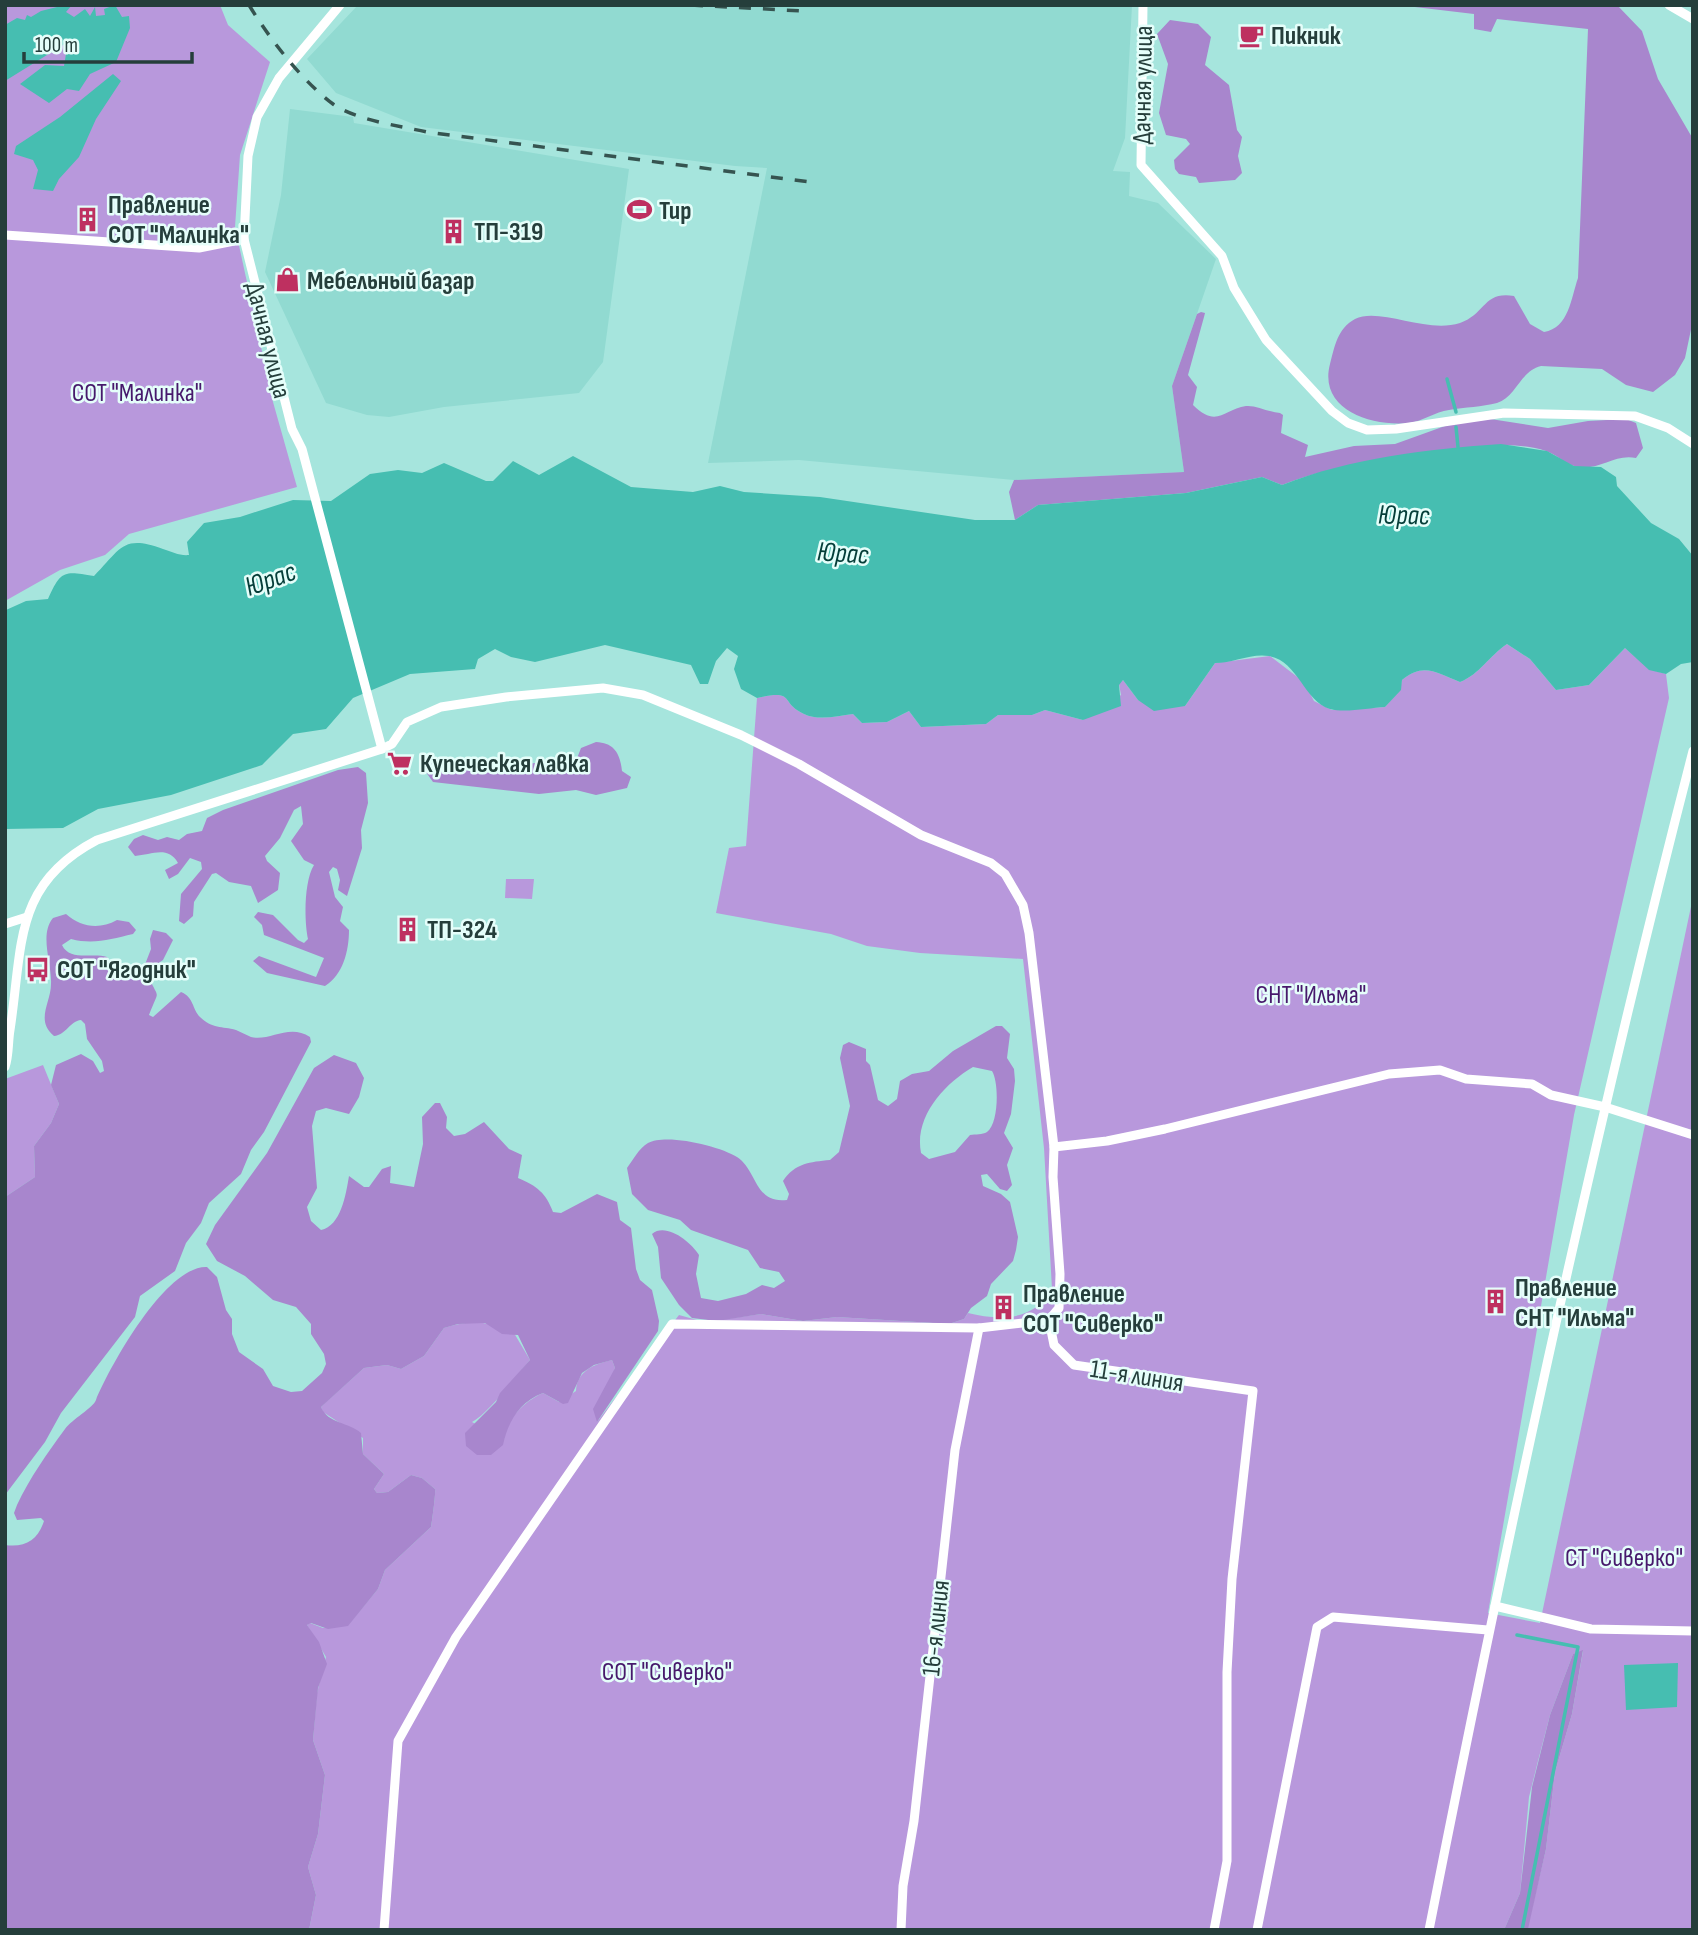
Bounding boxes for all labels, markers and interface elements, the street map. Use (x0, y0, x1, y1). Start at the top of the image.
scale bar (24, 21, 192, 65)
cafe icon: Пикник (1237, 21, 1265, 49)
place label: Пикник (1271, 21, 1341, 52)
street label: Дачная улица (1127, 25, 1160, 145)
text: 100 m (35, 33, 78, 58)
place label: Правление СОТ "Малинка" (108, 190, 249, 251)
sports icon: Тир (625, 196, 653, 224)
place label: Тир (659, 196, 692, 227)
building icon: Правление СОТ "Малинка" (74, 205, 102, 233)
building icon: ТП-319 (440, 217, 468, 245)
place label: ТП-319 (474, 217, 543, 248)
shop icon: Мебельный базар (273, 266, 301, 294)
place label: Мебельный базар (307, 266, 475, 297)
street label: Дачная улица (238, 279, 297, 402)
park label: СОТ "Малинка" (72, 378, 202, 409)
water label: Юрас (1378, 499, 1430, 532)
water label: Юрас (816, 535, 870, 572)
water label: Юрас (240, 555, 301, 604)
supermarket icon: Купеческая лавка (386, 749, 414, 777)
place label: Купеческая лавка (420, 749, 589, 780)
building icon: ТП-324 (393, 915, 421, 943)
place label: ТП-324 (427, 915, 497, 946)
bus stop icon: СОТ "Ягодник" (23, 955, 51, 983)
place label: СОТ "Ягодник" (57, 955, 196, 986)
park label: СНТ "Ильма" (1256, 980, 1366, 1011)
place label: Правление СНТ "Ильма" (1515, 1273, 1634, 1334)
place label: Правление СОТ "Сиверко" (1023, 1279, 1163, 1340)
building icon: Правление СНТ "Ильма" (1481, 1288, 1509, 1316)
building icon: Правление СОТ "Сиверко" (989, 1294, 1017, 1322)
street label: 11-я линия (1088, 1354, 1186, 1399)
park label: СТ "Сиверко" (1565, 1543, 1683, 1574)
street label: 16-я линия (916, 1579, 957, 1678)
park label: СОТ "Сиверко" (602, 1657, 732, 1688)

